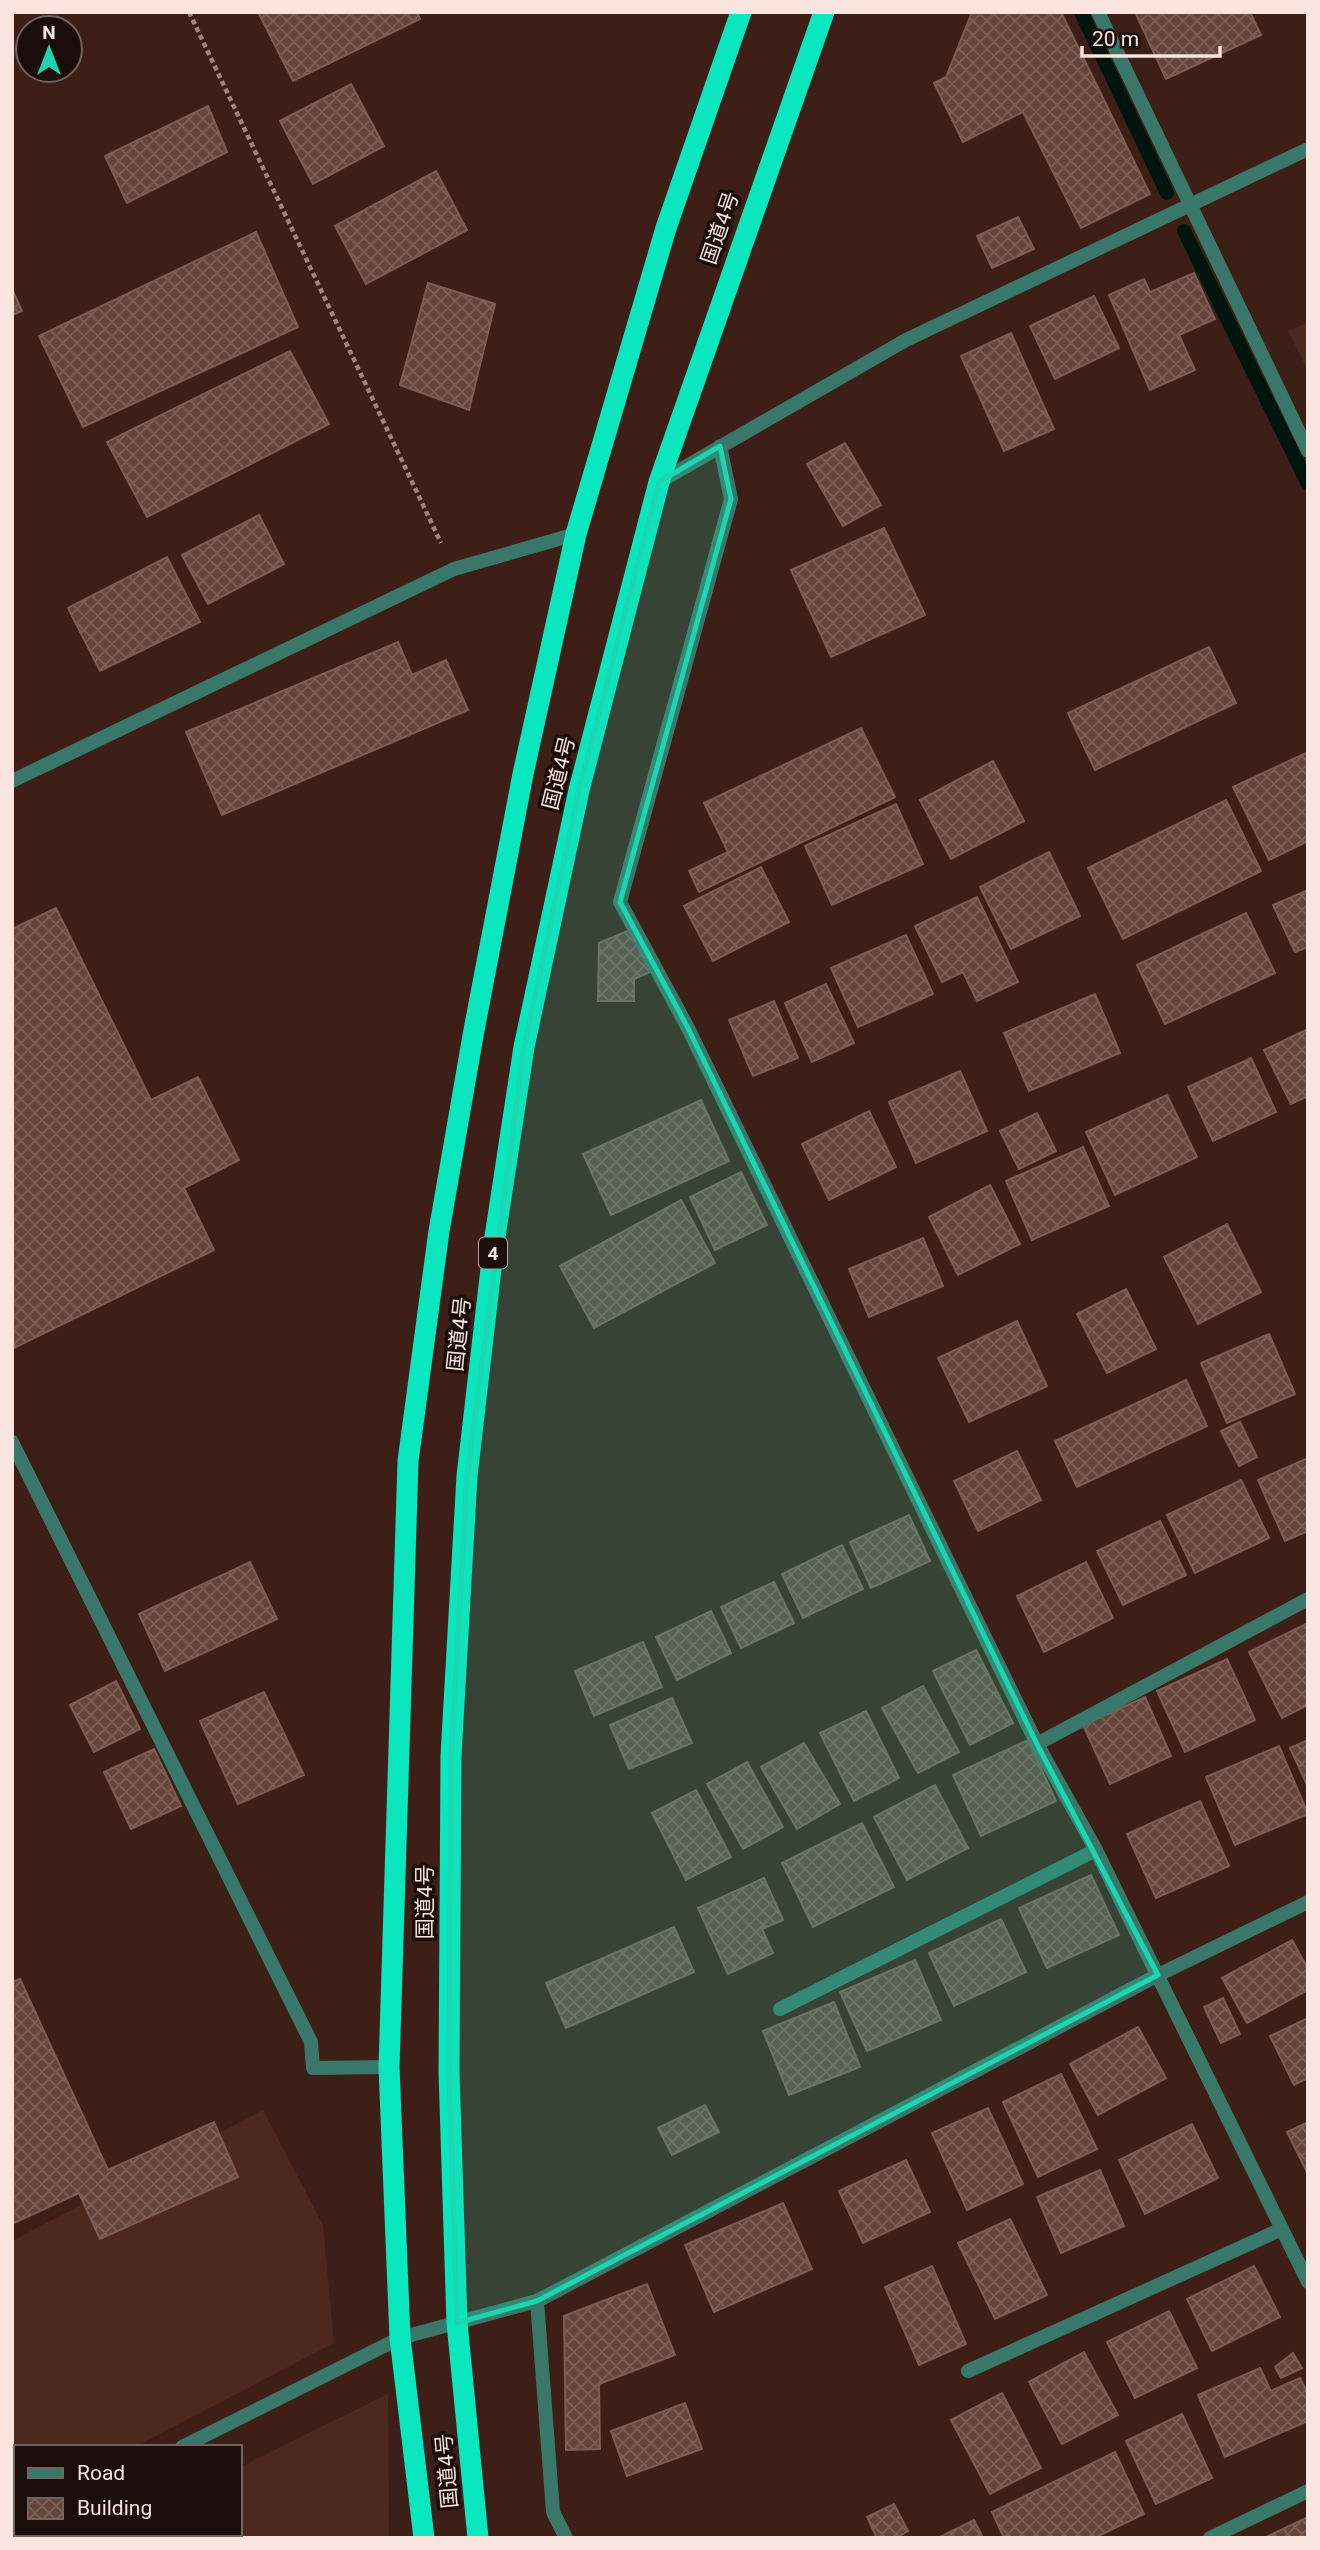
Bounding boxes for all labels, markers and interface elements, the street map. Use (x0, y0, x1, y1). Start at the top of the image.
north arrow (14, 14, 84, 84)
scale bar (1082, 14, 1220, 58)
text: N (42, 21, 56, 44)
text: 20 m (1092, 27, 1139, 51)
street label: 国道4号 (696, 189, 744, 267)
street label: 国道4号 (538, 734, 580, 812)
road number: 4 (479, 1238, 507, 1268)
street label: 国道4号 (443, 1296, 475, 1372)
street label: 国道4号 (413, 1865, 437, 1939)
street label: 国道4号 (432, 2433, 462, 2509)
legend (14, 2445, 242, 2536)
text: Road (77, 2461, 125, 2485)
text: Building (77, 2496, 152, 2520)

